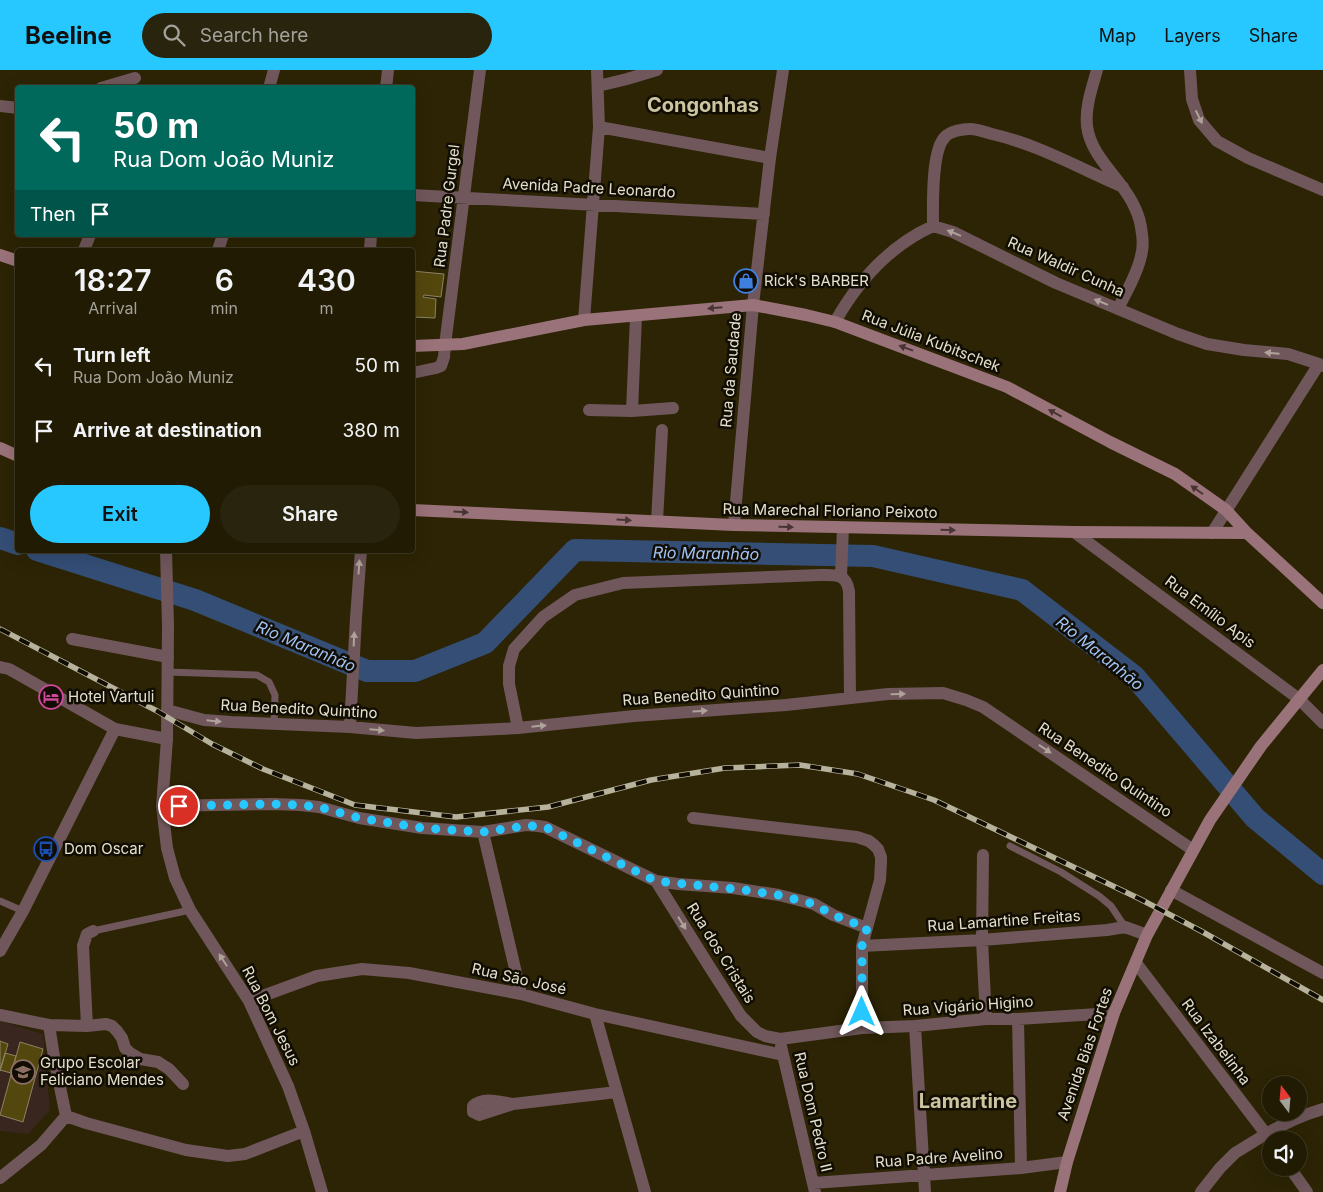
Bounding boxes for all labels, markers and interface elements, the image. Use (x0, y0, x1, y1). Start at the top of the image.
search box (142, 13, 492, 58)
text: Beeline (25, 21, 112, 50)
icon: search (160, 21, 188, 49)
text: Search here (200, 24, 308, 47)
text: Map (1099, 25, 1136, 46)
text: Layers (1164, 25, 1221, 46)
text: Share (1249, 25, 1298, 46)
district label: Congonhas (647, 93, 759, 117)
text: 50 m (113, 104, 199, 146)
icon: left (30, 105, 95, 170)
one-way arrow (1196, 110, 1204, 124)
street label: Rua Padre Gurgel (430, 143, 463, 269)
text: Rua Dom João Muniz (113, 146, 334, 172)
street label: Avenida Padre Leonardo (502, 173, 676, 202)
icon: arrive (86, 200, 114, 228)
text: Then (30, 203, 76, 226)
one-way arrow (947, 229, 961, 237)
street label: Rua Waldir Cunha (1005, 232, 1128, 301)
text: 18:27 (74, 262, 152, 298)
text: 6 (215, 262, 234, 298)
text: 430 (297, 262, 356, 298)
shop icon: Rick's BARBER (733, 268, 759, 294)
place label: Rick's BARBER (764, 271, 869, 290)
one-way arrow (1094, 297, 1108, 305)
text: Arrival (88, 298, 137, 318)
text: min (211, 298, 238, 318)
text: m (319, 298, 333, 318)
one-way arrow (707, 305, 723, 313)
street label: Rua Júlia Kubitschek (859, 305, 1004, 376)
street label: Rua da Saudade (716, 312, 745, 428)
text: Turn left (73, 344, 151, 367)
one-way arrow (898, 344, 913, 352)
one-way arrow (1264, 349, 1280, 357)
icon: left (30, 352, 58, 380)
text: 50 m (354, 354, 400, 377)
text: Rua Dom João Muniz (73, 367, 234, 387)
one-way arrow (1048, 408, 1061, 417)
icon: arrive (30, 417, 58, 445)
text: Arrive at destination (73, 419, 262, 442)
text: 380 m (343, 419, 400, 442)
button: Exit (30, 485, 210, 543)
button: Share (220, 485, 400, 543)
one-way arrow (1191, 485, 1204, 495)
street label: Rua Marechal Floriano Peixoto (722, 499, 938, 522)
one-way arrow (453, 508, 469, 516)
one-way arrow (616, 516, 632, 524)
one-way arrow (778, 523, 794, 531)
one-way arrow (941, 526, 957, 534)
water label: Rio Maranhão (653, 542, 759, 564)
one-way arrow (356, 558, 364, 574)
street label: Rua Emílio Apis (1161, 571, 1259, 652)
water label: Rio Maranhão (1052, 612, 1148, 694)
water label: Rio Maranhão (253, 616, 359, 676)
one-way arrow (351, 630, 359, 646)
street label: Rua Benedito Quintino (622, 680, 780, 709)
hotel icon: Hotel Vartuli (38, 684, 64, 710)
place label: Hotel Vartuli (68, 687, 154, 706)
one-way arrow (890, 690, 906, 698)
street label: Rua Benedito Quintino (220, 695, 378, 722)
one-way arrow (693, 707, 709, 715)
one-way arrow (207, 717, 223, 725)
street label: Rua Benedito Quintino (1035, 718, 1176, 821)
one-way arrow (531, 721, 547, 729)
one-way arrow (369, 726, 385, 734)
one-way arrow (1039, 744, 1052, 754)
pin (158, 785, 200, 827)
icon: arrive (165, 792, 193, 820)
bus stop icon: Dom Oscar (33, 836, 59, 862)
place label: Dom Oscar (64, 839, 144, 858)
street label: Rua dos Cristais (683, 899, 760, 1007)
street label: Rua Lamartine Freitas (927, 906, 1081, 935)
one-way arrow (677, 916, 686, 929)
one-way arrow (218, 953, 228, 967)
street label: Rua São José (470, 958, 568, 999)
street label: Rua Bom Jesus (238, 963, 305, 1069)
position arrow (835, 985, 887, 1037)
street label: Avenida Bias Fortes (1053, 985, 1116, 1123)
street label: Rua Vigário Higino (902, 991, 1034, 1020)
street label: Rua Izabelinha (1178, 995, 1255, 1089)
street label: Rua Dom Pedro II (790, 1050, 837, 1174)
place label: Grupo Escolar Feliciano Mendes (40, 1053, 164, 1089)
school or university icon: Grupo Escolar Feliciano Mendes (10, 1059, 36, 1085)
north arrow (1262, 1076, 1308, 1121)
map controls (1262, 1076, 1307, 1176)
district label: Lamartine (919, 1089, 1017, 1113)
button: sound (1262, 1131, 1307, 1176)
street label: Rua Padre Avelino (874, 1144, 1004, 1171)

